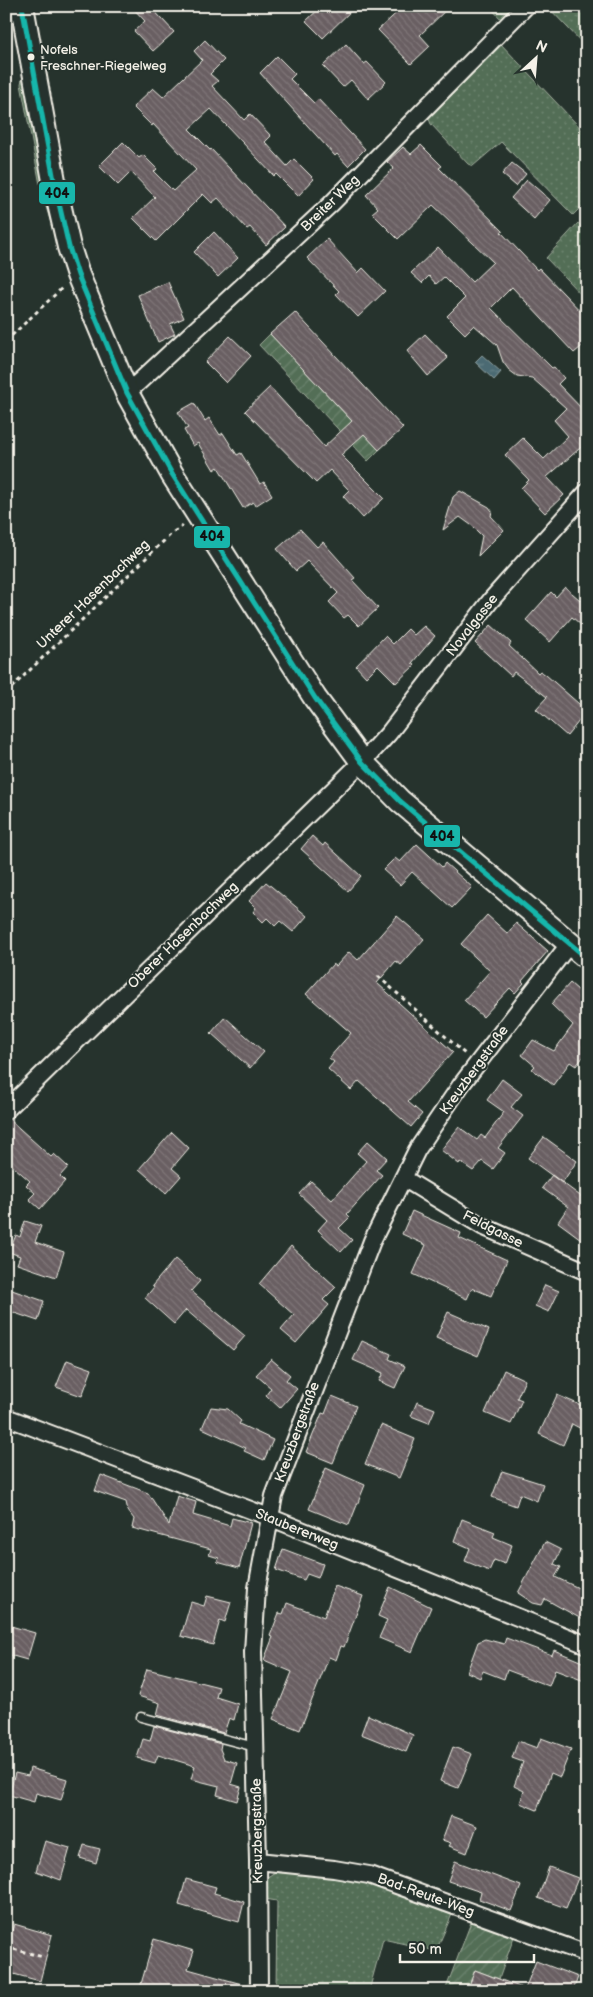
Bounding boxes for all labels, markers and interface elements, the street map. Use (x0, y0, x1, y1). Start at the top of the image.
north arrow (510, 32, 560, 82)
text: N (533, 37, 550, 57)
place label: Nofels Freschner-Riegelweg (40, 42, 167, 74)
marker: Nofels Freschner-Riegelweg (26, 52, 36, 62)
street label: Breiter Weg (297, 171, 363, 235)
line badge: 404 (38, 181, 76, 205)
text: 404 (44, 185, 70, 202)
line badge: 404 (193, 525, 231, 549)
text: 404 (199, 528, 225, 545)
street label: Unterer Hasenbachweg (33, 536, 153, 652)
street label: Novalgasse (442, 591, 502, 659)
line badge: 404 (423, 824, 461, 848)
text: 404 (429, 828, 455, 845)
street label: Oberer Hasenbachweg (124, 878, 242, 992)
street label: Kreuzbergstraße (436, 1022, 512, 1118)
street label: Feldgasse (460, 1207, 526, 1251)
street label: Kreuzbergstraße (271, 1379, 323, 1485)
street label: Staubererweg (253, 1505, 341, 1553)
street label: Kreuzbergstraße (248, 1778, 266, 1884)
street label: Bad-Reute-Weg (375, 1870, 477, 1920)
scale bar (400, 1932, 534, 1964)
text: 50 m (408, 1940, 442, 1959)

